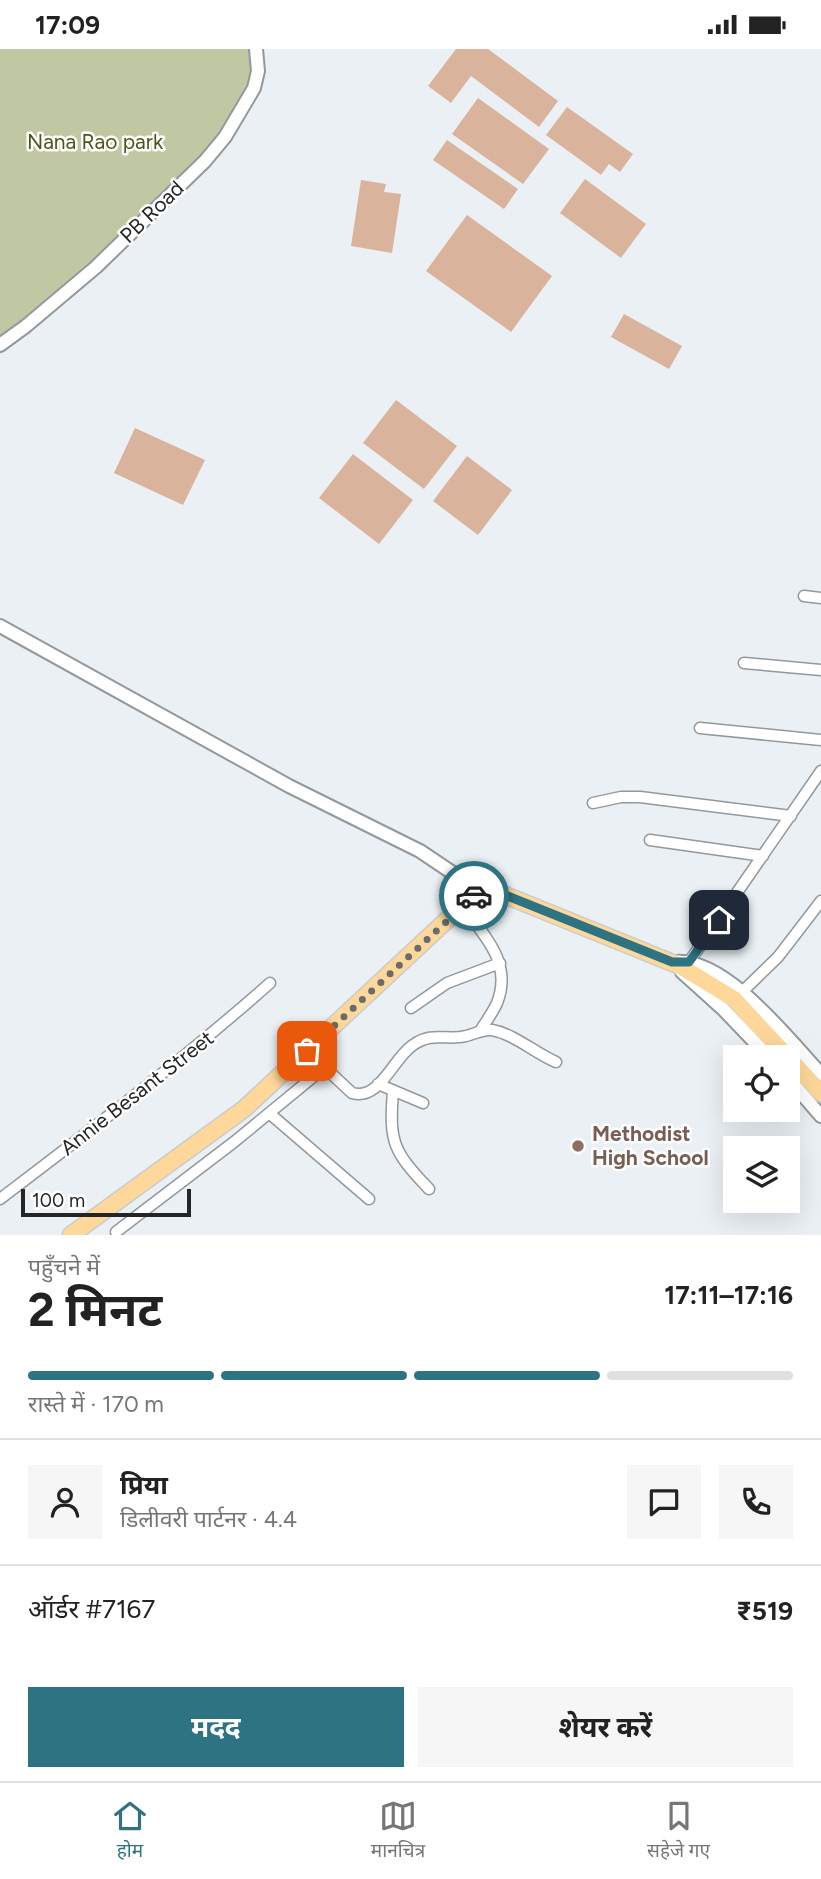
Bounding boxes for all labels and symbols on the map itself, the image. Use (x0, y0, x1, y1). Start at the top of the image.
park label: Nana Rao park (27, 129, 164, 154)
street label: PB Road (115, 175, 189, 248)
courier (439, 861, 509, 931)
pin (689, 890, 749, 950)
pin (277, 1021, 337, 1081)
street label: Annie Besant Street (55, 1025, 218, 1160)
place label: Methodist High School (592, 1121, 709, 1170)
marker: Methodist High School (570, 1138, 586, 1154)
scale bar (21, 1186, 191, 1218)

